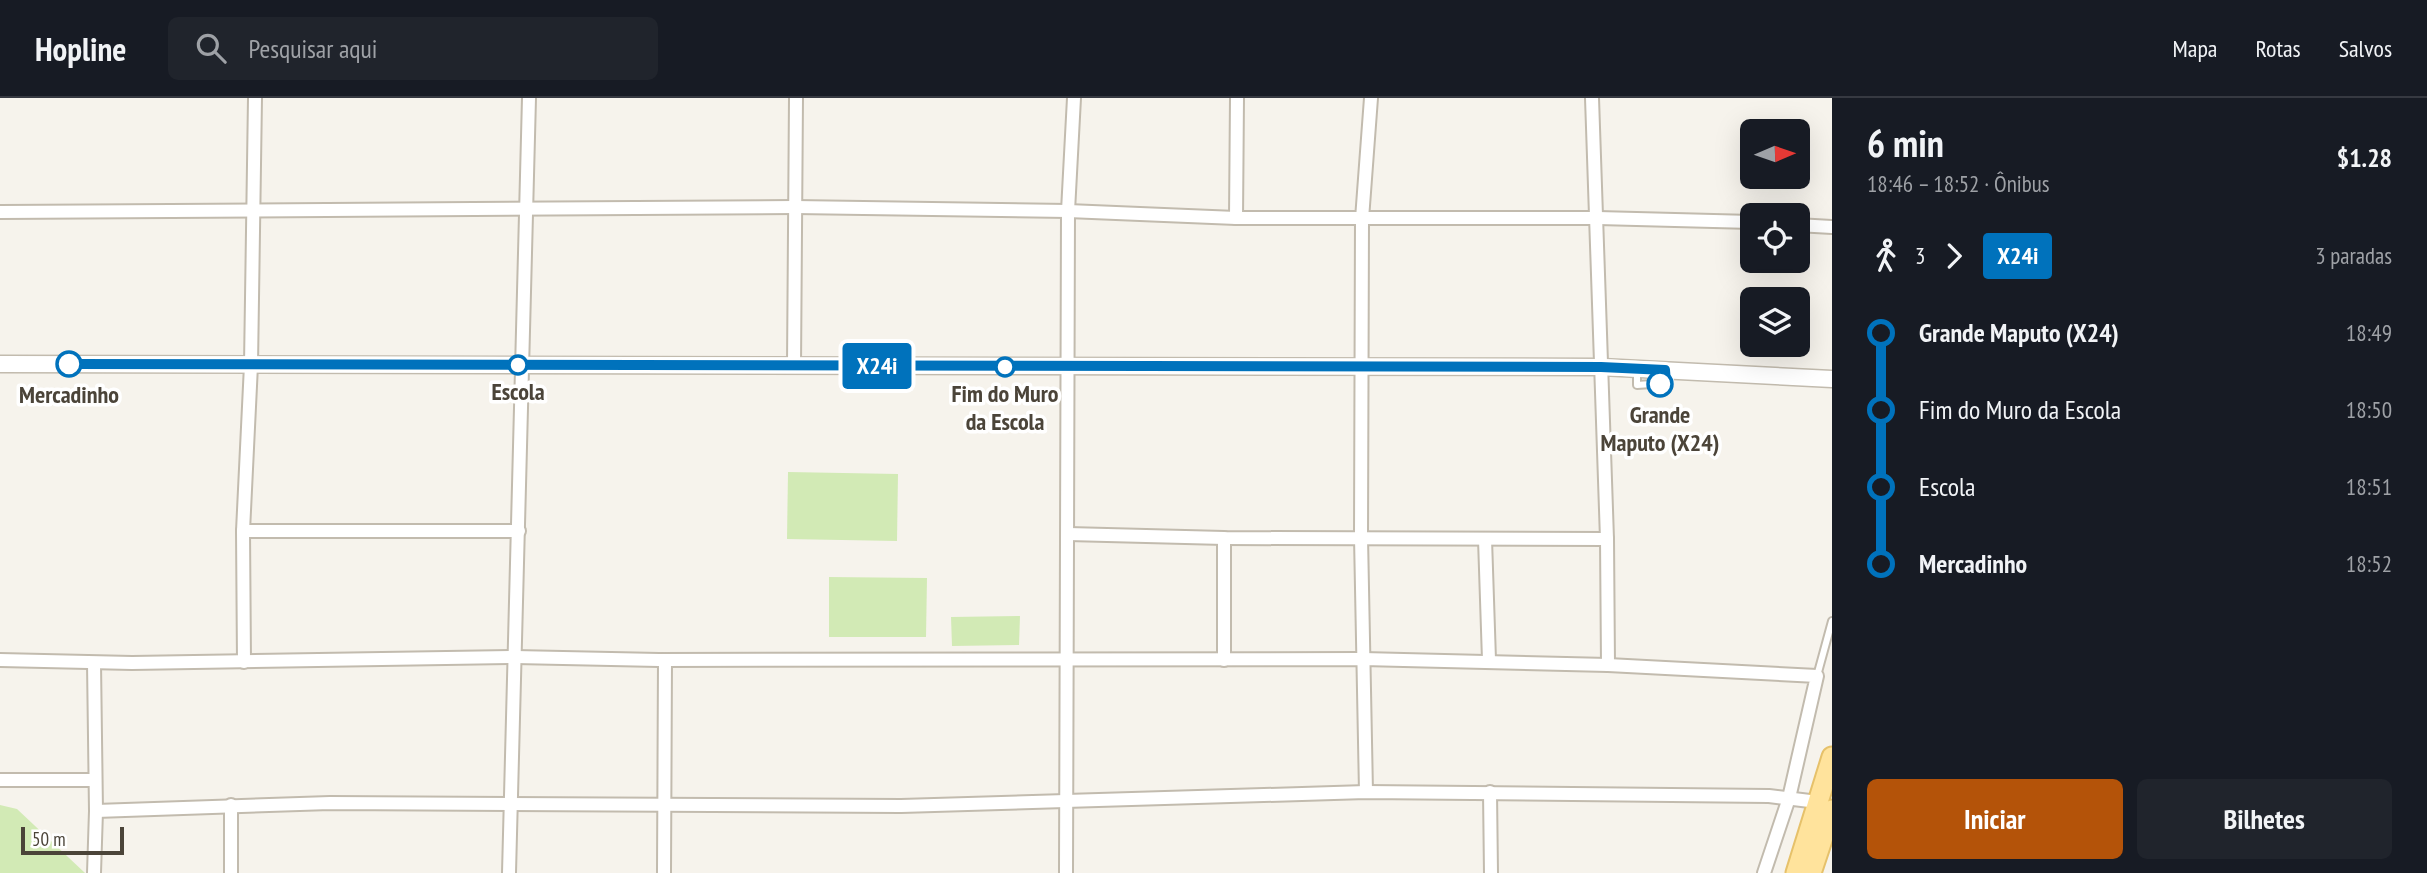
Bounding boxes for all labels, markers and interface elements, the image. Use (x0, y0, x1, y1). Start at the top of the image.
search box (168, 17, 658, 80)
text: Hopline (35, 27, 126, 70)
icon: search (192, 29, 230, 67)
text: Pesquisar aqui (248, 32, 377, 65)
text: Mapa (2173, 33, 2217, 64)
text: Rotas (2255, 33, 2301, 64)
text: Salvos (2339, 33, 2392, 64)
text: 6 min (1867, 118, 1944, 167)
north arrow (1740, 119, 1810, 189)
map controls (1740, 119, 1810, 357)
text: $1.28 (2337, 141, 2392, 174)
text: 18:46 – 18:52 · Ônibus (1867, 169, 2050, 198)
button: locate (1740, 203, 1810, 273)
icon: walk (1867, 237, 1905, 275)
icon: forward (1935, 237, 1973, 275)
text: X24i (1997, 240, 2038, 271)
text: 3 (1915, 241, 1925, 270)
text: 3 paradas (2315, 241, 2392, 270)
button: layers (1740, 287, 1810, 357)
text: Grande Maputo (X24) (1919, 316, 2119, 349)
text: 18:49 (2346, 318, 2392, 347)
line badge: X24i (828, 343, 926, 389)
text: X24i (856, 350, 898, 381)
marker: Mercadinho (56, 351, 82, 377)
marker: Escola (508, 355, 528, 375)
marker: Fim do Muro da Escola (995, 357, 1015, 377)
marker: Grande Maputo (X24) (1647, 371, 1673, 397)
place label: Escola (491, 376, 545, 407)
place label: Fim do Muro da Escola (952, 378, 1059, 437)
place label: Mercadinho (19, 379, 119, 410)
text: Fim do Muro da Escola (1919, 393, 2121, 426)
text: 18:50 (2346, 395, 2392, 424)
place label: Grande Maputo (X24) (1601, 399, 1719, 458)
text: Escola (1919, 470, 1975, 503)
text: 18:51 (2346, 472, 2392, 501)
text: Mercadinho (1919, 547, 2027, 580)
text: 18:52 (2346, 549, 2392, 578)
button: Iniciar (1867, 779, 2123, 859)
button: Bilhetes (2137, 779, 2392, 859)
scale bar (21, 824, 124, 856)
text: 50 m (32, 827, 66, 851)

